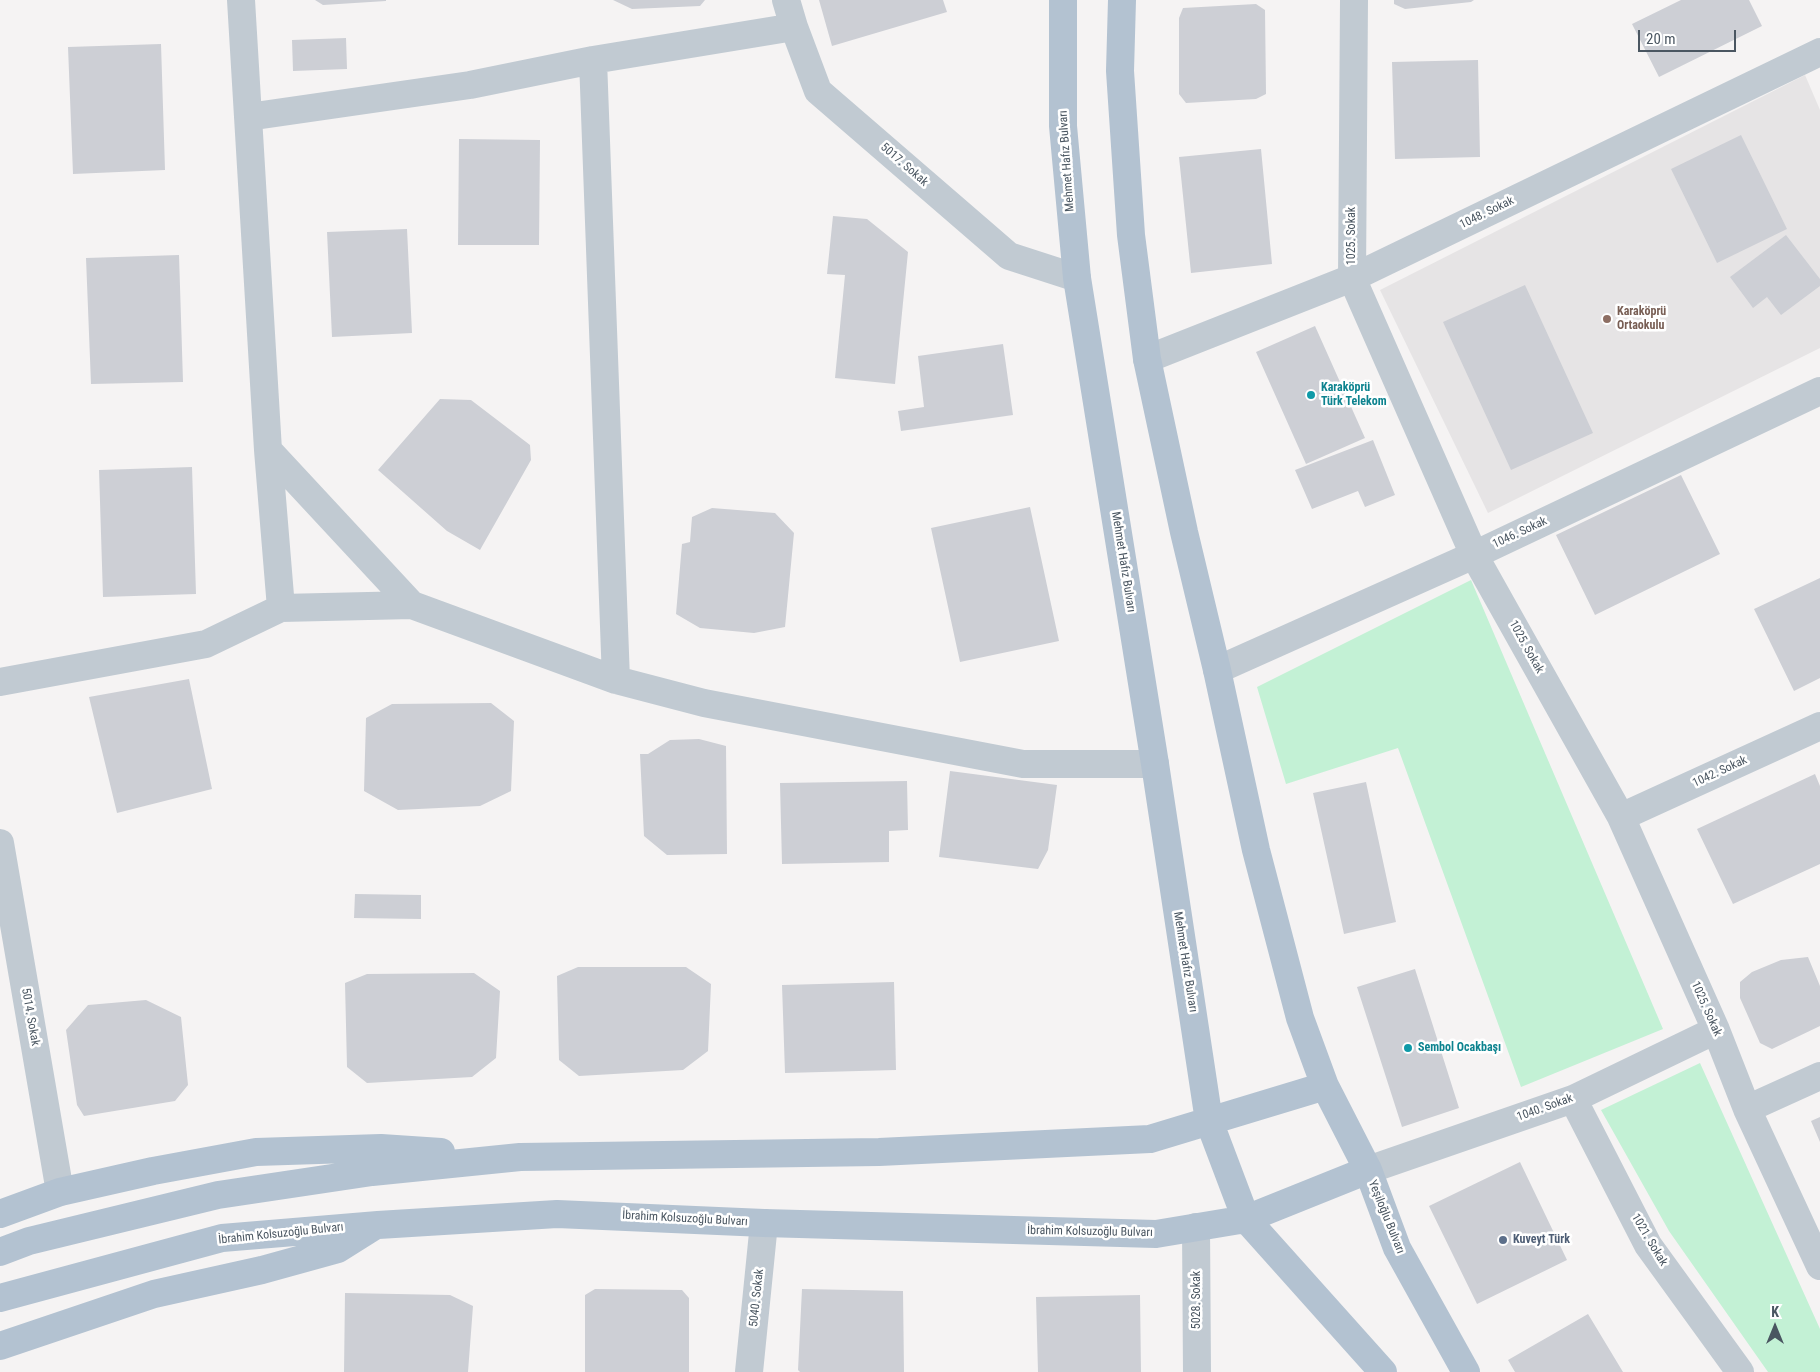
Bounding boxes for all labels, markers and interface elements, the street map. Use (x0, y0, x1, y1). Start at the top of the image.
scale bar (1640, 20, 1738, 52)
text: 20 m (1646, 30, 1676, 48)
street label: Mehmet Hafız Bulvarı (1056, 110, 1078, 212)
street label: 5017. Sokak (877, 140, 931, 190)
street label: 1048. Sokak (1458, 194, 1516, 232)
street label: 1025. Sokak (1345, 207, 1359, 265)
place label: Karaköprü Ortaokulu (1617, 305, 1666, 333)
marker: Karaköprü Ortaokulu (1601, 313, 1613, 325)
place label: Karaköprü Türk Telekom (1321, 381, 1387, 409)
marker: Karaköprü Türk Telekom (1305, 389, 1317, 401)
street label: Mehmet Hafız Bulvarı (1108, 511, 1138, 613)
street label: 1046. Sokak (1490, 514, 1550, 552)
street label: 1025. Sokak (1506, 618, 1546, 676)
street label: 1042. Sokak (1690, 753, 1750, 791)
street label: Mehmet Hafız Bulvarı (1170, 911, 1200, 1013)
street label: 1025. Sokak (1688, 979, 1724, 1039)
street label: 5014. Sokak (18, 987, 42, 1047)
place label: Sembol Ocakbaşı (1418, 1041, 1501, 1055)
marker: Sembol Ocakbaşı (1402, 1042, 1414, 1054)
street label: 1040. Sokak (1515, 1091, 1575, 1125)
street label: Yeşiloğlu Bulvarı (1365, 1178, 1407, 1256)
street label: İbrahim Kolsuzoğlu Bulvarı (622, 1209, 748, 1229)
street label: 1021. Sokak (1628, 1211, 1670, 1269)
street label: İbrahim Kolsuzoğlu Bulvarı (218, 1220, 344, 1248)
street label: İbrahim Kolsuzoğlu Bulvarı (1027, 1224, 1153, 1240)
place label: Kuveyt Türk (1513, 1233, 1570, 1247)
marker: Kuveyt Türk (1497, 1234, 1509, 1246)
street label: 5040. Sokak (747, 1268, 767, 1328)
street label: 5028. Sokak (1190, 1271, 1204, 1329)
north arrow (1750, 1302, 1800, 1352)
text: K (1771, 1304, 1779, 1320)

